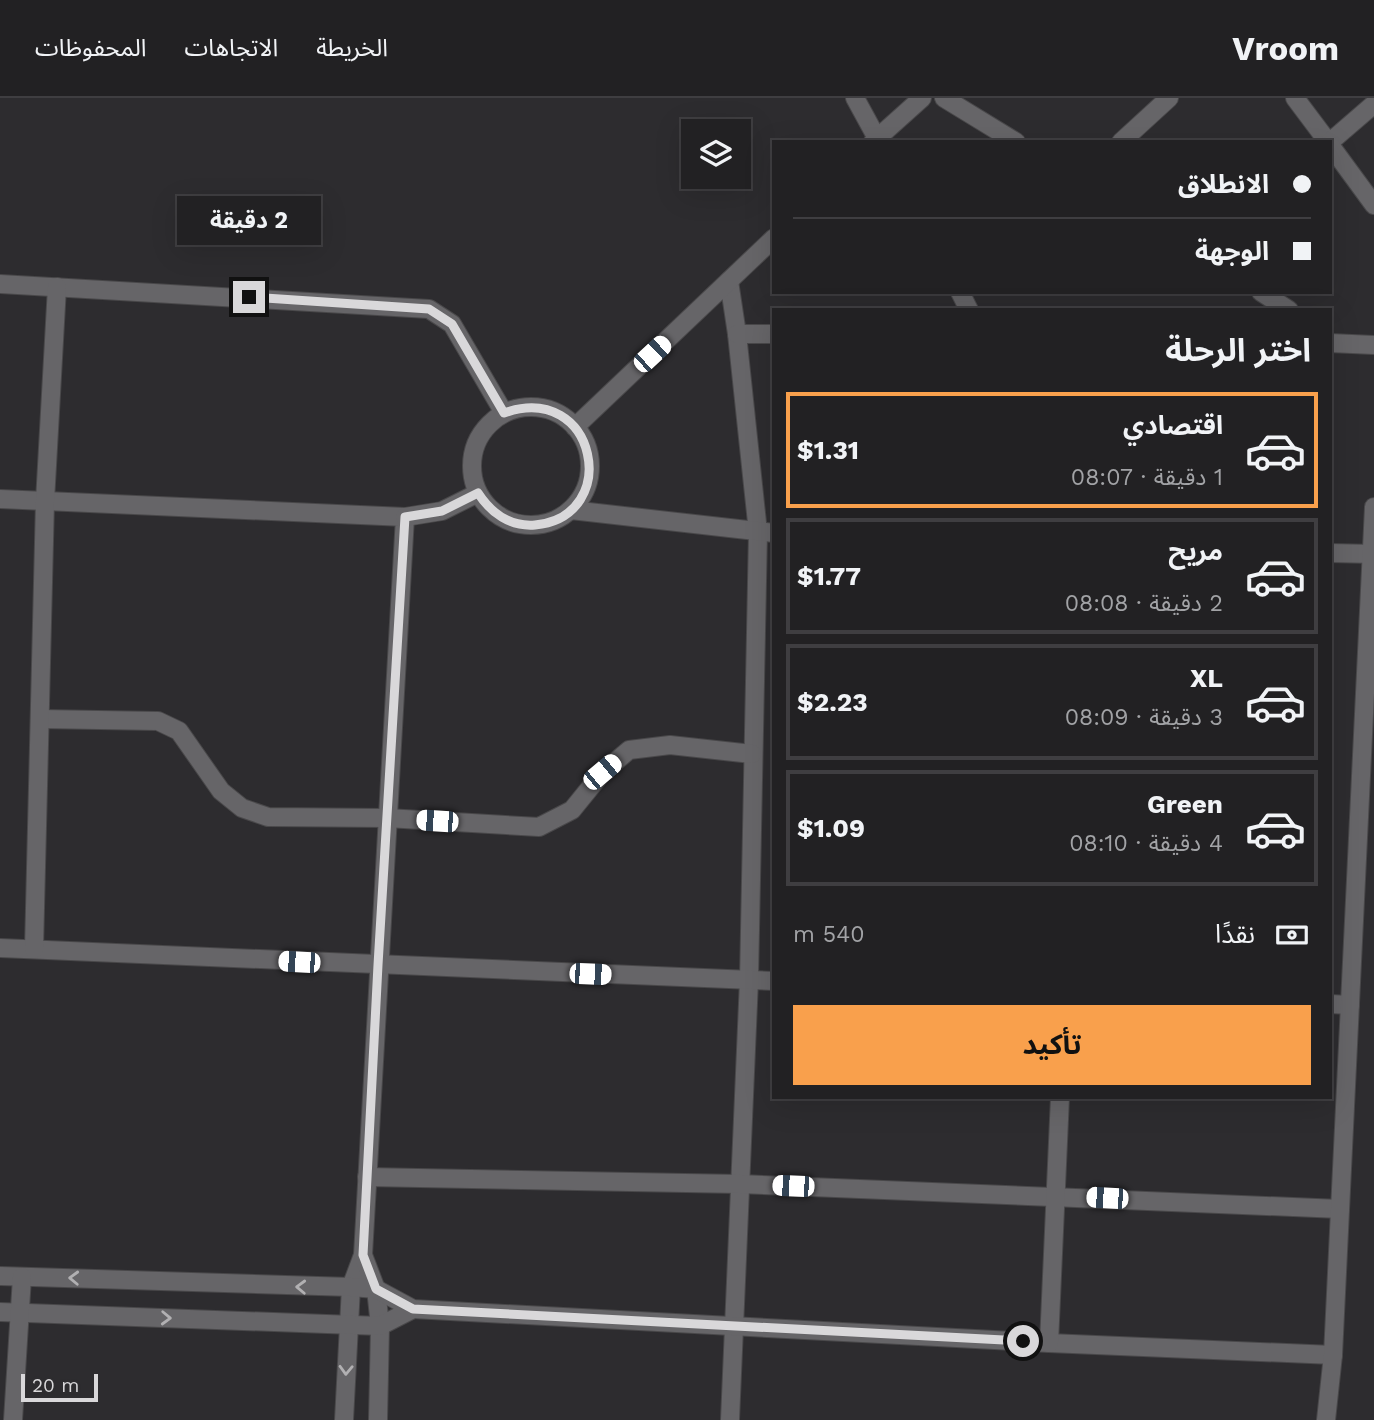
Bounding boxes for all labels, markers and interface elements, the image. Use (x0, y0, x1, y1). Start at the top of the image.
text: Vroom (1232, 29, 1339, 68)
text: المحفوظات (35, 34, 146, 62)
text: الاتجاهات (184, 34, 278, 62)
text: الخريطة (316, 34, 388, 62)
map controls (681, 119, 751, 189)
button: layers (681, 119, 751, 189)
text: الانطلاق (1178, 169, 1269, 199)
callout: 2 دقيقة (177, 195, 321, 244)
text: 2 دقيقة (210, 207, 288, 234)
text: الوجهة (1195, 236, 1269, 266)
route end (233, 281, 265, 313)
text: اختر الرحلة (1165, 331, 1311, 369)
car (630, 332, 675, 376)
text: اقتصادي (1123, 410, 1223, 440)
icon: car (1244, 419, 1307, 482)
text: $1.31 (797, 435, 859, 465)
text: 1 دقيقة · 08:07 (1071, 464, 1223, 491)
text: مريح (1168, 536, 1223, 566)
icon: car (1244, 545, 1307, 608)
text: $1.77 (797, 561, 861, 591)
text: 2 دقيقة · 08:08 (1065, 590, 1223, 617)
text: XL (1190, 663, 1223, 693)
icon: car (1244, 671, 1307, 734)
text: $2.23 (797, 687, 868, 717)
text: 3 دقيقة · 08:09 (1065, 704, 1223, 731)
car (580, 750, 625, 794)
text: Green (1147, 789, 1223, 819)
icon: car (1244, 797, 1307, 860)
car (416, 809, 459, 833)
text: $1.09 (797, 813, 865, 843)
text: 4 دقيقة · 08:10 (1069, 830, 1223, 857)
icon: cash (1273, 916, 1311, 954)
text: نقدًا (1215, 919, 1255, 949)
text: 540 m (793, 921, 865, 948)
car (278, 950, 321, 974)
car (569, 963, 612, 985)
button: تأكيد (793, 1005, 1311, 1085)
car (772, 1175, 815, 1197)
car (1086, 1186, 1129, 1210)
one-way arrow (68, 1271, 79, 1286)
one-way arrow (295, 1279, 306, 1294)
one-way arrow (161, 1310, 172, 1326)
route start (1007, 1325, 1039, 1357)
one-way arrow (339, 1364, 354, 1375)
scale bar (21, 1371, 98, 1403)
text: 20 m (32, 1374, 79, 1397)

